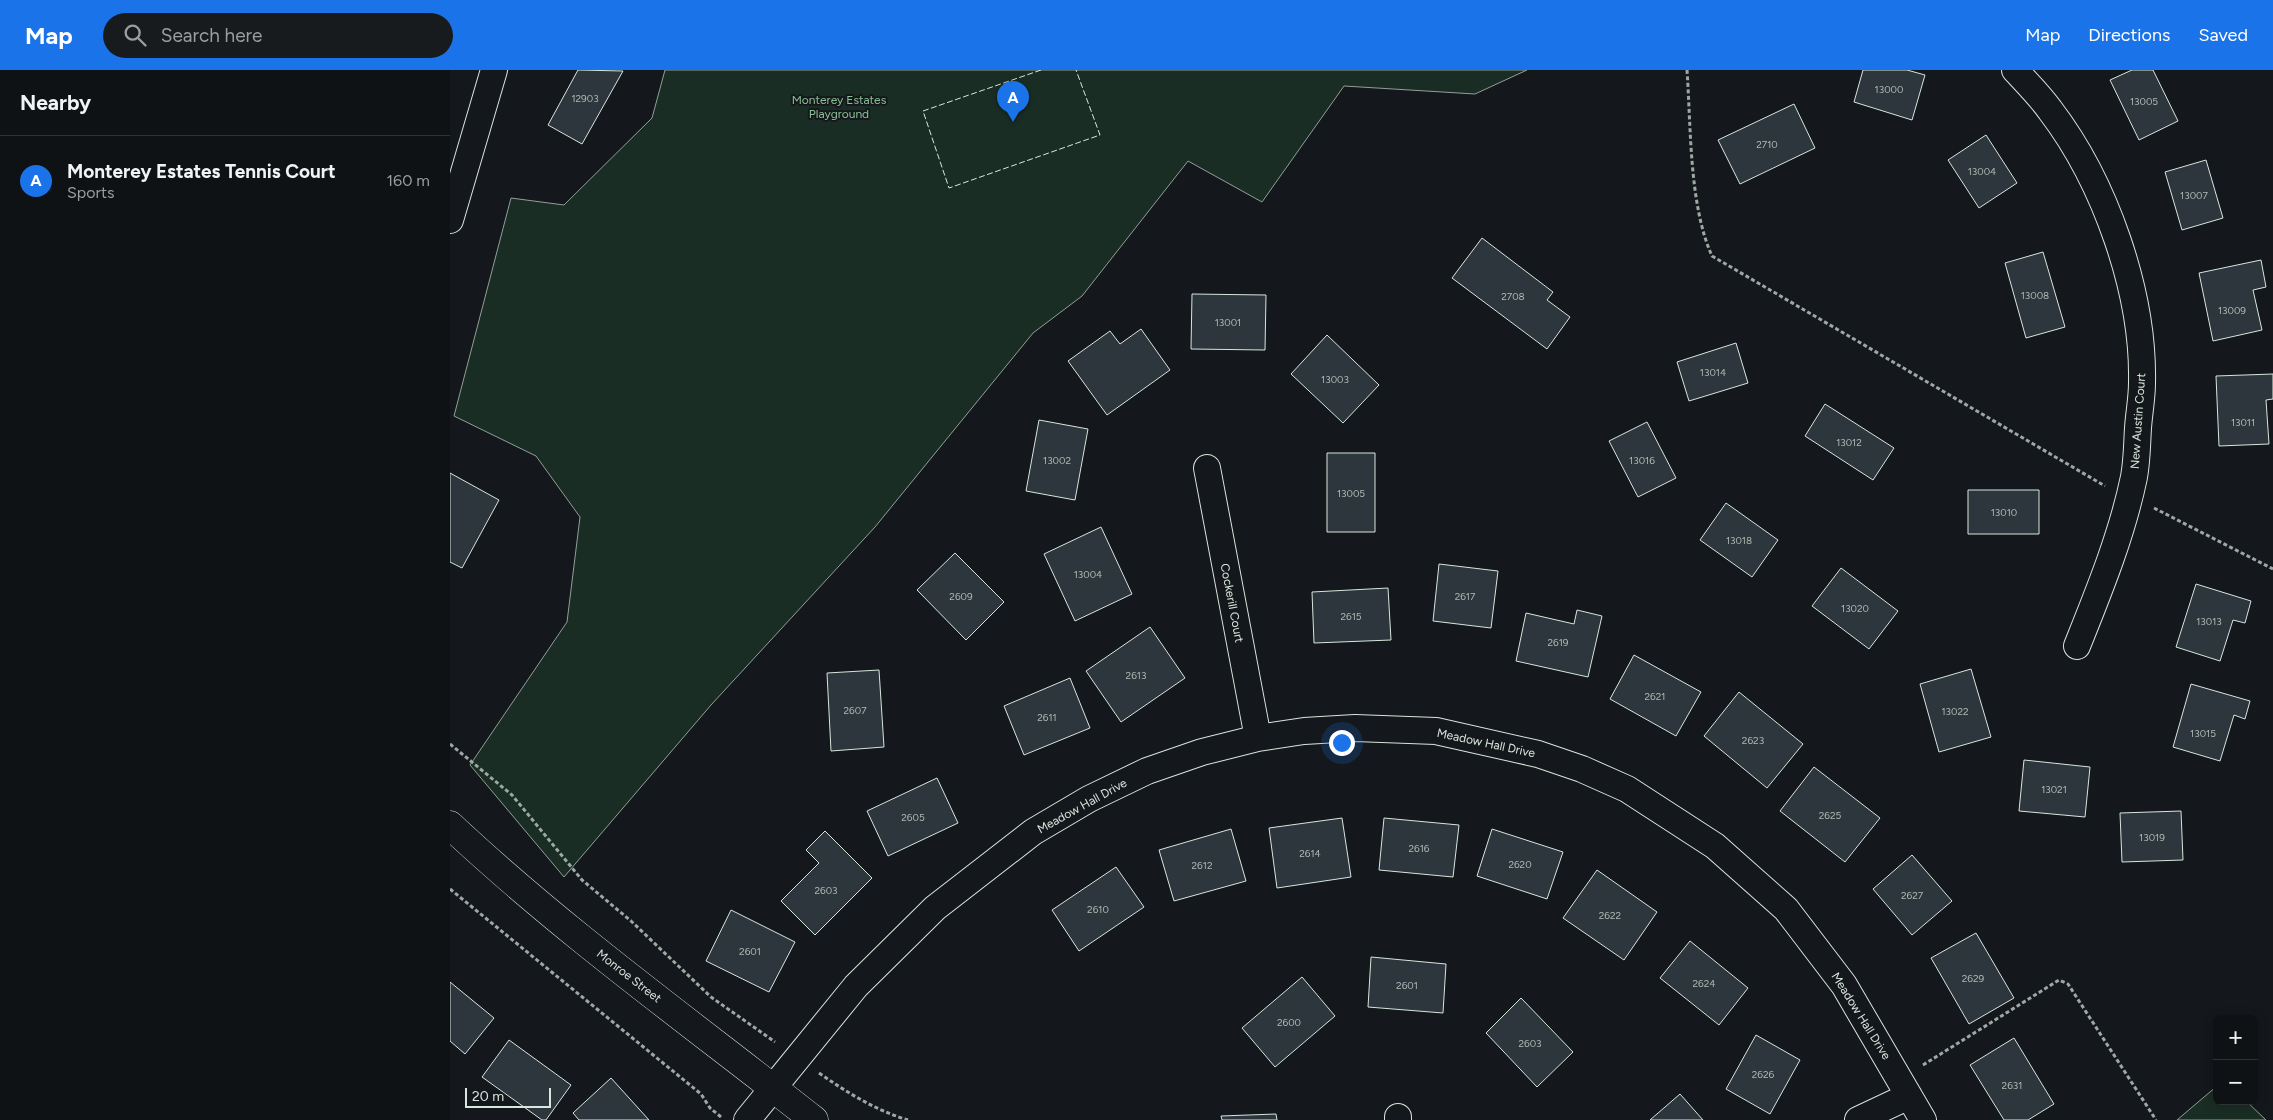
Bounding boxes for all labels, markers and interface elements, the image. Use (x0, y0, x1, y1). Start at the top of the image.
search box (103, 13, 453, 58)
text: Map (25, 21, 73, 50)
icon: search (121, 21, 149, 49)
text: Search here (161, 24, 262, 47)
text: Map (2025, 24, 2060, 46)
text: Directions (2088, 24, 2170, 46)
text: Saved (2198, 24, 2248, 46)
pin: A (997, 81, 1029, 122)
house number: 13000 (1875, 83, 1903, 96)
text: Nearby (20, 90, 91, 115)
house number: 12903 (571, 92, 599, 105)
park label: Monterey Estates Playground (792, 93, 887, 121)
house number: 13005 (2130, 95, 2158, 108)
house number: 2710 (1756, 138, 1778, 151)
text: Monterey Estates Tennis Court (67, 160, 336, 183)
house number: 13004 (1968, 165, 1996, 178)
text: A (30, 171, 42, 190)
text: 160 m (387, 171, 430, 190)
text: Sports (67, 183, 114, 202)
house number: 13007 (2180, 189, 2209, 202)
house number: 13008 (2021, 289, 2049, 302)
house number: 2708 (1501, 290, 1525, 303)
house number: 13009 (2218, 304, 2246, 317)
house number: 13001 (1215, 316, 1241, 329)
house number: 13014 (1700, 366, 1726, 379)
street label: New Austin Court (2128, 372, 2148, 470)
house number: 13003 (1321, 373, 1349, 386)
house number: 13011 (2231, 416, 2255, 429)
house number: 13012 (1836, 436, 1862, 449)
house number: 13002 (1043, 454, 1071, 467)
house number: 13016 (1629, 454, 1655, 467)
house number: 13005 (1337, 487, 1365, 500)
house number: 13010 (1991, 506, 2017, 519)
house number: 13018 (1726, 534, 1752, 547)
street label: Cockerill Court (1217, 562, 1247, 644)
house number: 13004 (1074, 568, 1102, 581)
house number: 2609 (949, 590, 973, 603)
house number: 2617 (1455, 590, 1476, 603)
house number: 13020 (1841, 602, 1869, 615)
house number: 2615 (1340, 610, 1362, 623)
house number: 13013 (2196, 615, 2222, 628)
house number: 2619 (1547, 636, 1569, 649)
house number: 2613 (1126, 669, 1146, 682)
house number: 2621 (1645, 690, 1665, 703)
house number: 2607 (843, 704, 867, 717)
house number: 13022 (1941, 705, 1969, 718)
house number: 2611 (1037, 711, 1057, 724)
street label: Meadow Hall Drive (1436, 726, 1537, 760)
house number: 13015 (2190, 727, 2216, 740)
your location (1329, 730, 1355, 756)
house number: 2623 (1742, 734, 1764, 747)
street label: Meadow Hall Drive (1035, 775, 1130, 836)
house number: 13021 (2041, 783, 2067, 796)
house number: 2625 (1819, 809, 1842, 822)
house number: 2605 (901, 811, 925, 824)
house number: 13019 (2139, 831, 2165, 844)
house number: 2616 (1408, 842, 1430, 855)
house number: 2614 (1299, 847, 1321, 860)
house number: 2620 (1508, 858, 1532, 871)
house number: 2612 (1192, 859, 1212, 872)
house number: 2603 (814, 884, 838, 897)
house number: 2627 (1901, 889, 1924, 902)
house number: 2610 (1087, 903, 1109, 916)
house number: 2622 (1599, 909, 1621, 922)
house number: 2601 (739, 945, 761, 958)
street label: Monroe Street (594, 946, 664, 1006)
street label: Meadow Hall Drive (1829, 970, 1894, 1063)
house number: 2629 (1962, 972, 1985, 985)
house number: 2624 (1692, 977, 1716, 990)
house number: 2601 (1396, 979, 1418, 992)
map controls (2213, 1015, 2258, 1105)
button: + (2213, 1015, 2258, 1060)
house number: 2600 (1277, 1016, 1301, 1029)
house number: 2603 (1518, 1037, 1542, 1050)
button: − (2213, 1060, 2258, 1105)
house number: 2626 (1752, 1068, 1775, 1081)
house number: 2631 (2002, 1079, 2022, 1092)
scale bar (465, 1085, 551, 1108)
text: 20 m (472, 1088, 504, 1105)

